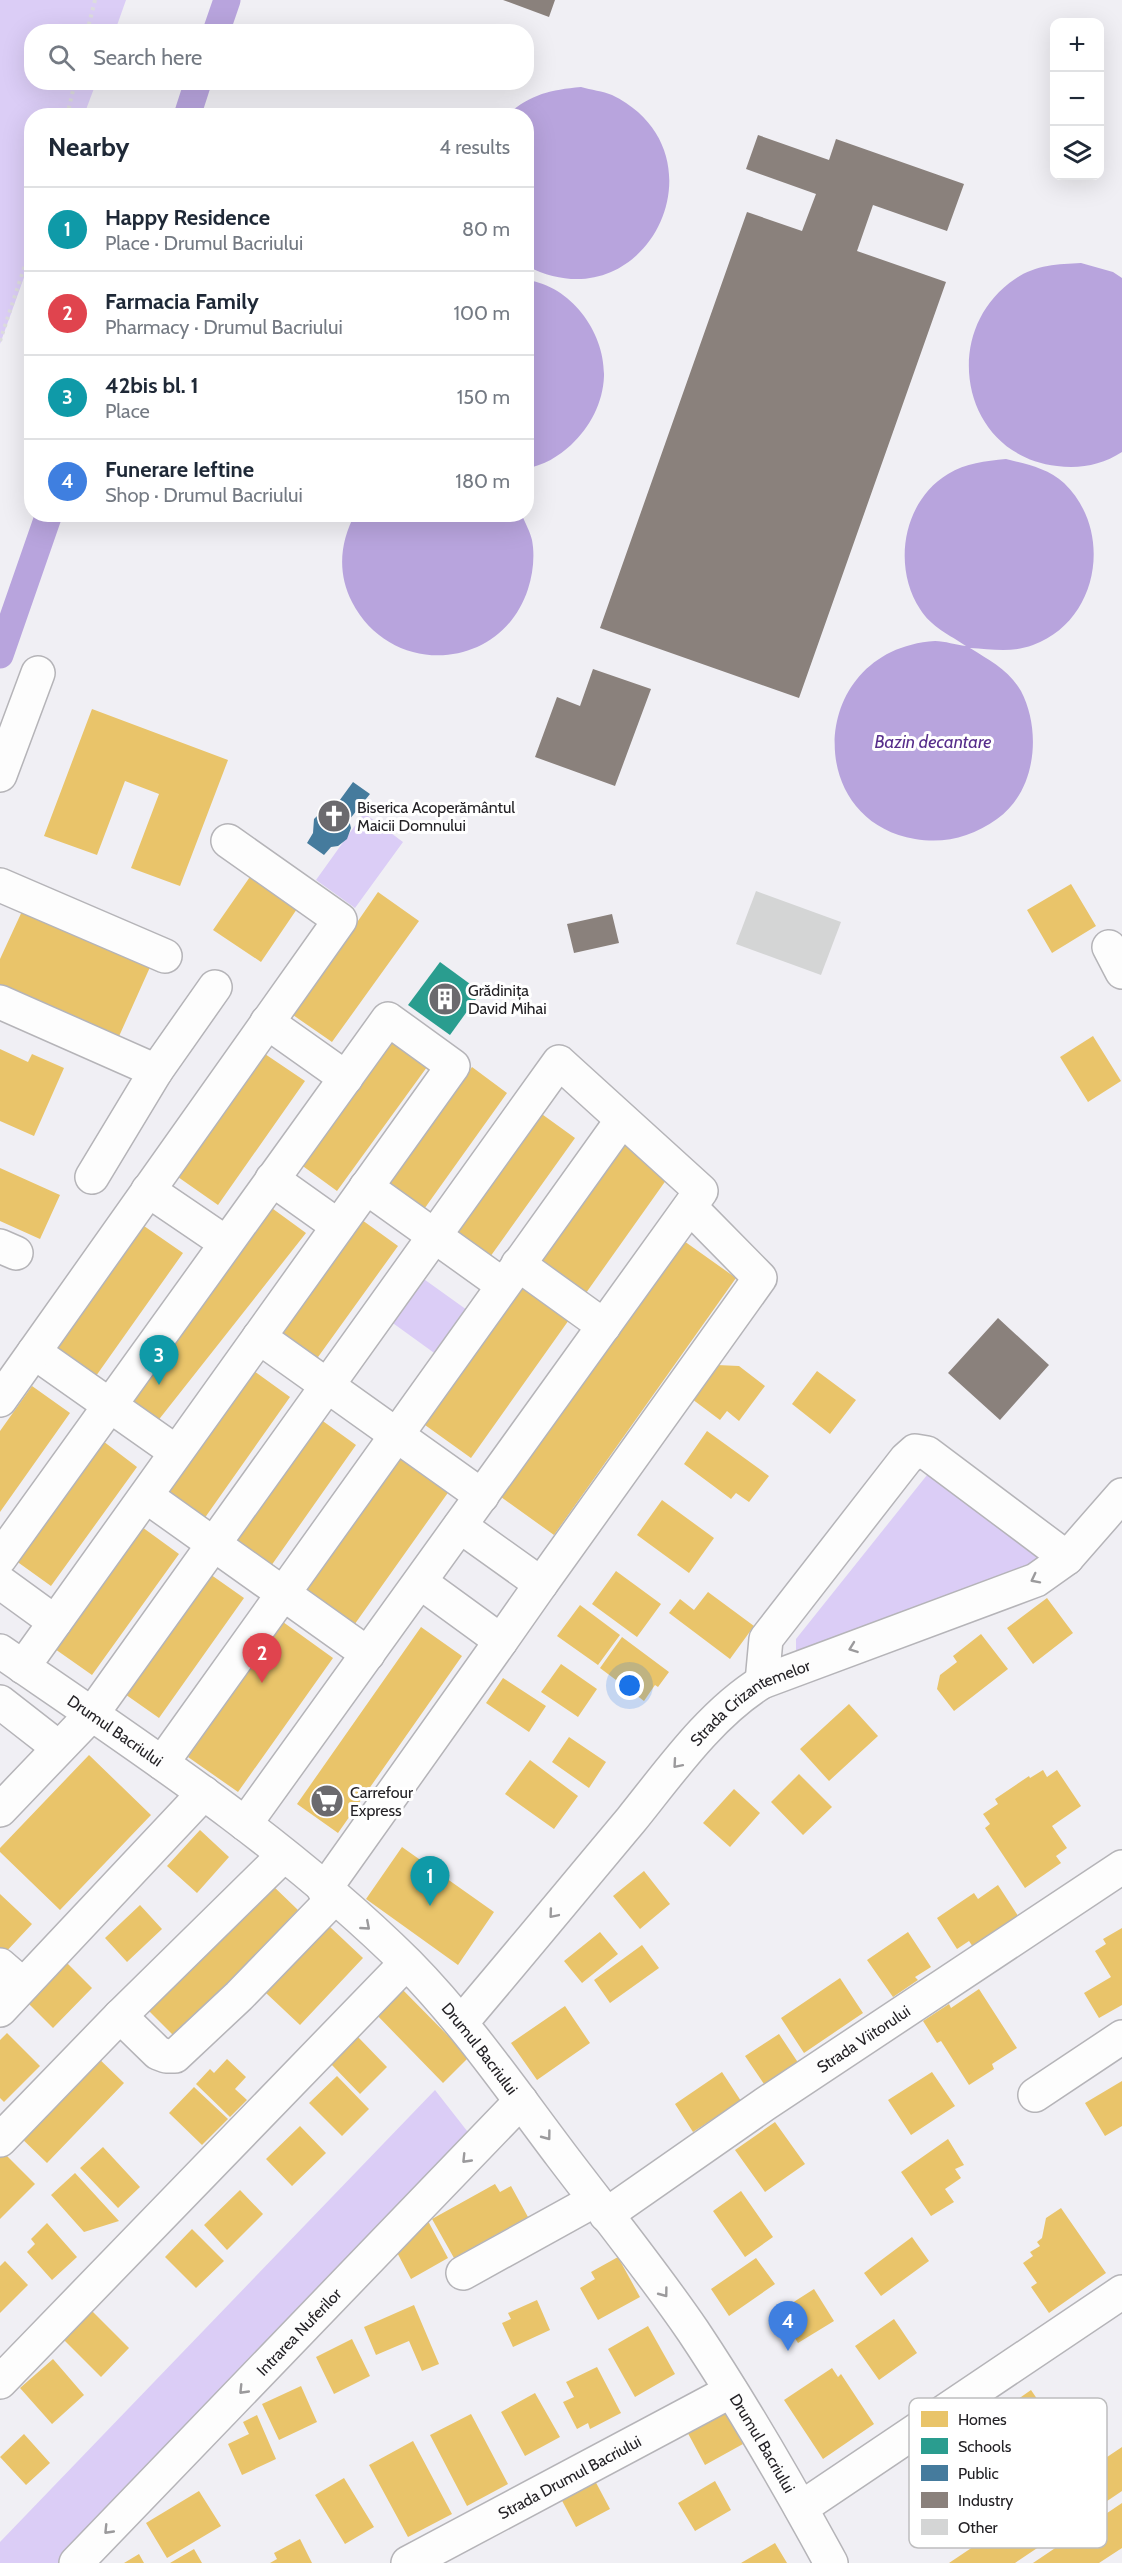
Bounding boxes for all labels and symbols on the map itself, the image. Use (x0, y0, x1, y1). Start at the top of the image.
water label: Bazin decantare (874, 731, 992, 753)
church icon: Biserica Acoperământul Maicii Domnului (316, 798, 352, 834)
place label: Biserica Acoperământul Maicii Domnului (357, 798, 515, 835)
building icon: Grădinița David Mihai (427, 981, 463, 1017)
place label: Grădinița David Mihai (468, 981, 547, 1018)
pin: 3 (140, 1336, 178, 1385)
one-way arrow (1031, 1572, 1042, 1583)
pin: 2 (242, 1634, 282, 1683)
one-way arrow (848, 1641, 859, 1653)
street label: Strada Crizantemelor (686, 1655, 813, 1750)
your location (615, 1671, 644, 1700)
street label: Drumul Bacriului (64, 1691, 167, 1770)
one-way arrow (673, 1757, 684, 1768)
supermarket icon: Carrefour Express (309, 1783, 345, 1819)
place label: Carrefour Express (350, 1783, 414, 1820)
pin: 1 (410, 1856, 450, 1906)
one-way arrow (549, 1907, 560, 1918)
one-way arrow (359, 1919, 369, 1930)
street label: Drumul Bacriului (438, 1999, 522, 2098)
street label: Strada Viitorului (813, 2001, 914, 2076)
one-way arrow (540, 2130, 551, 2141)
one-way arrow (462, 2151, 473, 2162)
street label: Intrarea Nuferilor (252, 2283, 346, 2379)
one-way arrow (657, 2286, 668, 2297)
pin: 4 (768, 2302, 808, 2351)
one-way arrow (239, 2383, 250, 2393)
street label: Drumul Bacriului (726, 2390, 799, 2496)
legend (909, 2398, 1107, 2548)
text: Homes (958, 2410, 1007, 2429)
street label: Strada Drumul Bacriului (495, 2431, 644, 2523)
text: Schools (958, 2437, 1012, 2456)
text: Public (958, 2464, 999, 2483)
text: Industry (958, 2491, 1013, 2510)
text: Other (958, 2518, 999, 2537)
one-way arrow (104, 2523, 115, 2534)

